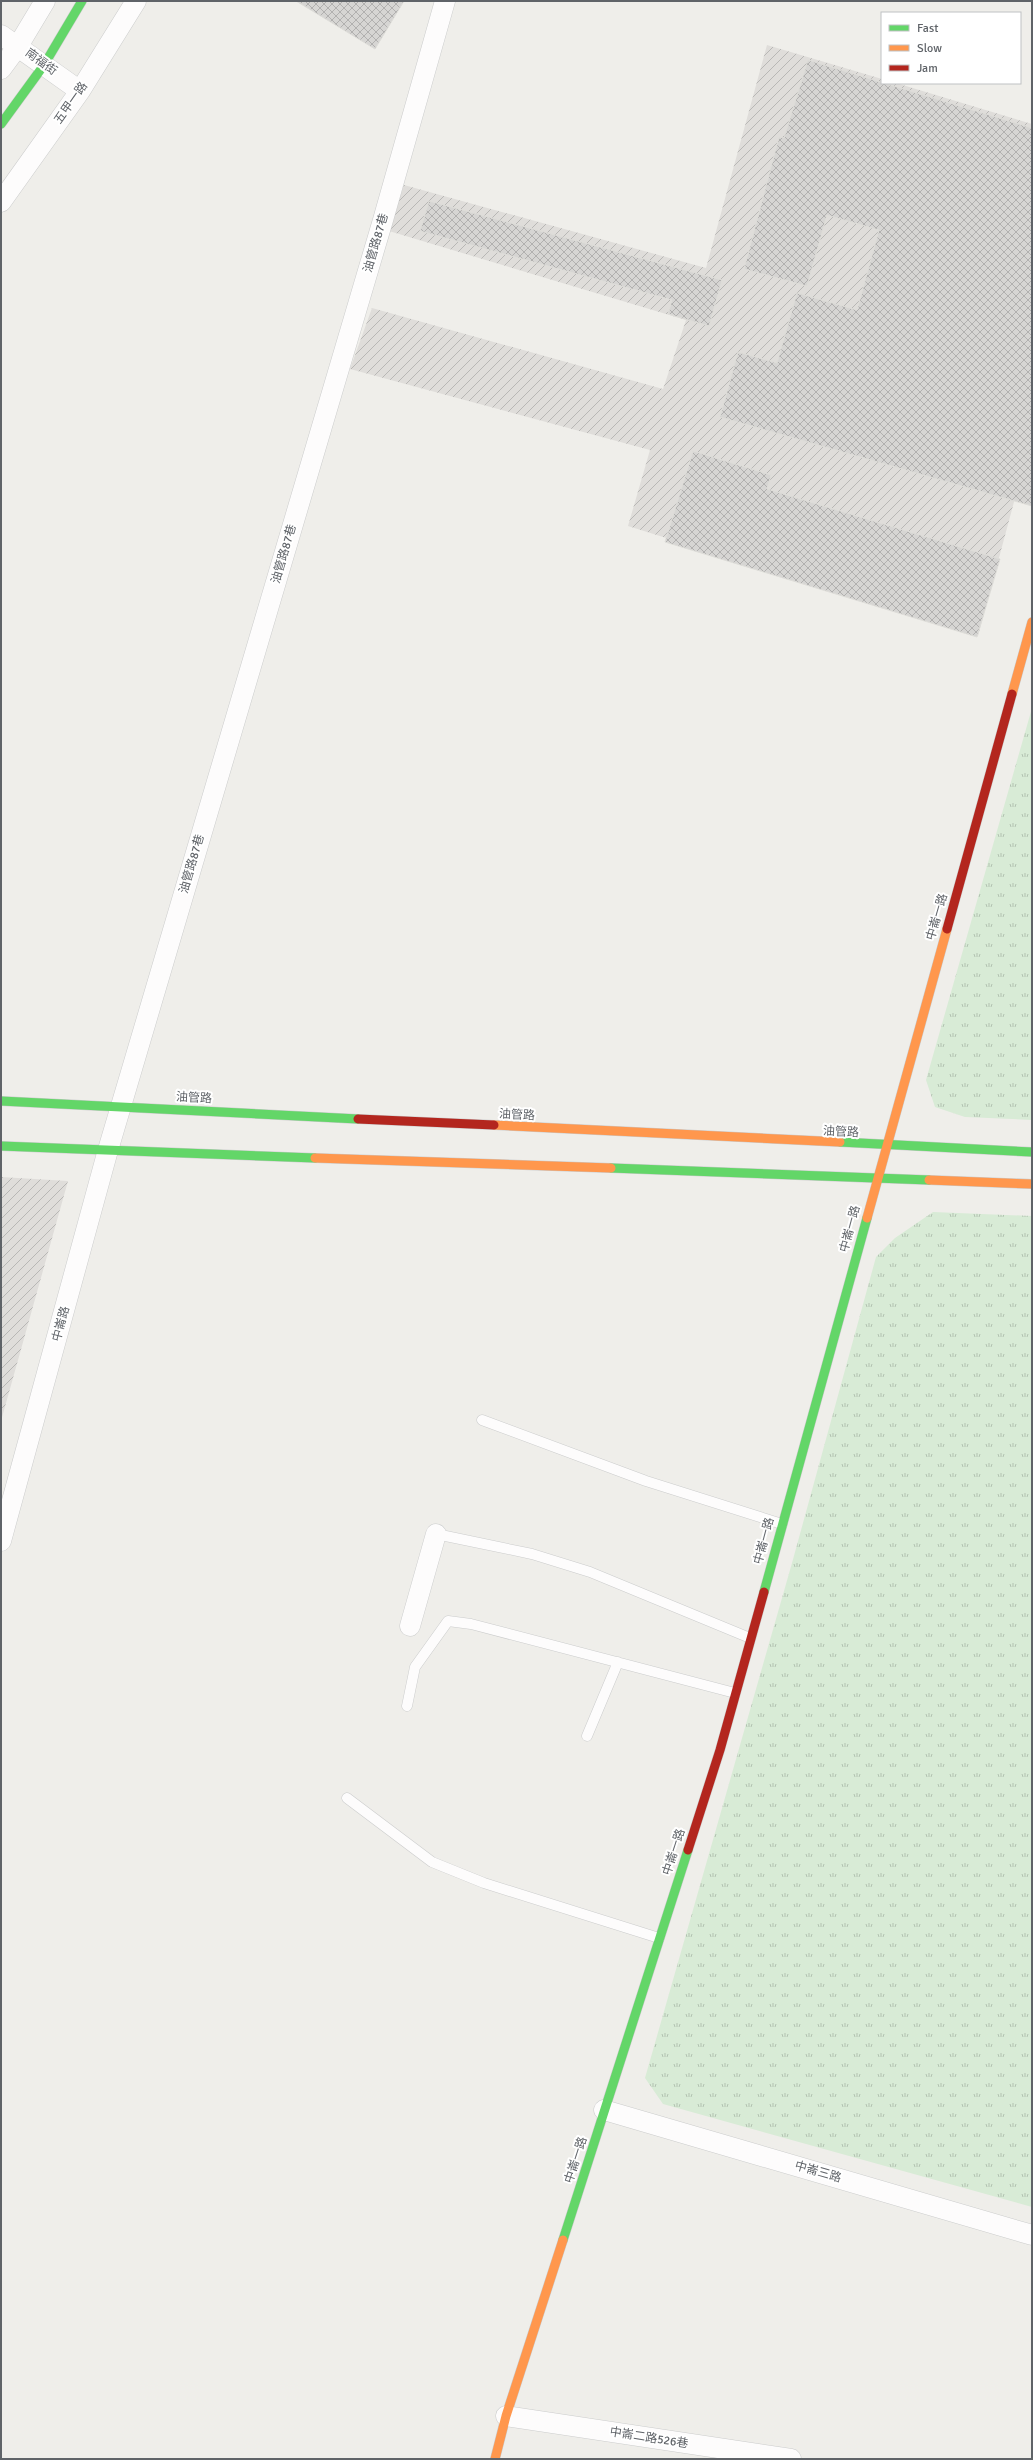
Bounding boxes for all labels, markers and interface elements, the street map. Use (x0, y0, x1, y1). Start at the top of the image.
legend (881, 12, 1021, 84)
text: Fast (917, 21, 938, 36)
text: Slow (917, 41, 942, 56)
street label: 南福街 (22, 45, 60, 79)
text: Jam (917, 61, 938, 76)
street label: 五甲一路 (51, 79, 91, 127)
street label: 油管路87巷 (360, 212, 392, 274)
street label: 油管路87巷 (268, 523, 300, 585)
street label: 油管路87巷 (176, 833, 208, 895)
street label: 中崙一路 (923, 892, 951, 942)
street label: 油管路 (176, 1090, 212, 1106)
street label: 油管路 (499, 1107, 535, 1123)
street label: 油管路 (823, 1124, 859, 1140)
street label: 中崙一路 (837, 1204, 863, 1254)
street label: 中崙路 (49, 1305, 73, 1343)
street label: 中崙一路 (751, 1516, 777, 1566)
street label: 中崙一路 (659, 1827, 689, 1877)
street label: 中崙一路 (561, 2135, 591, 2185)
street label: 中崙三路 (793, 2158, 843, 2186)
street label: 中崙二路526巷 (609, 2424, 689, 2452)

